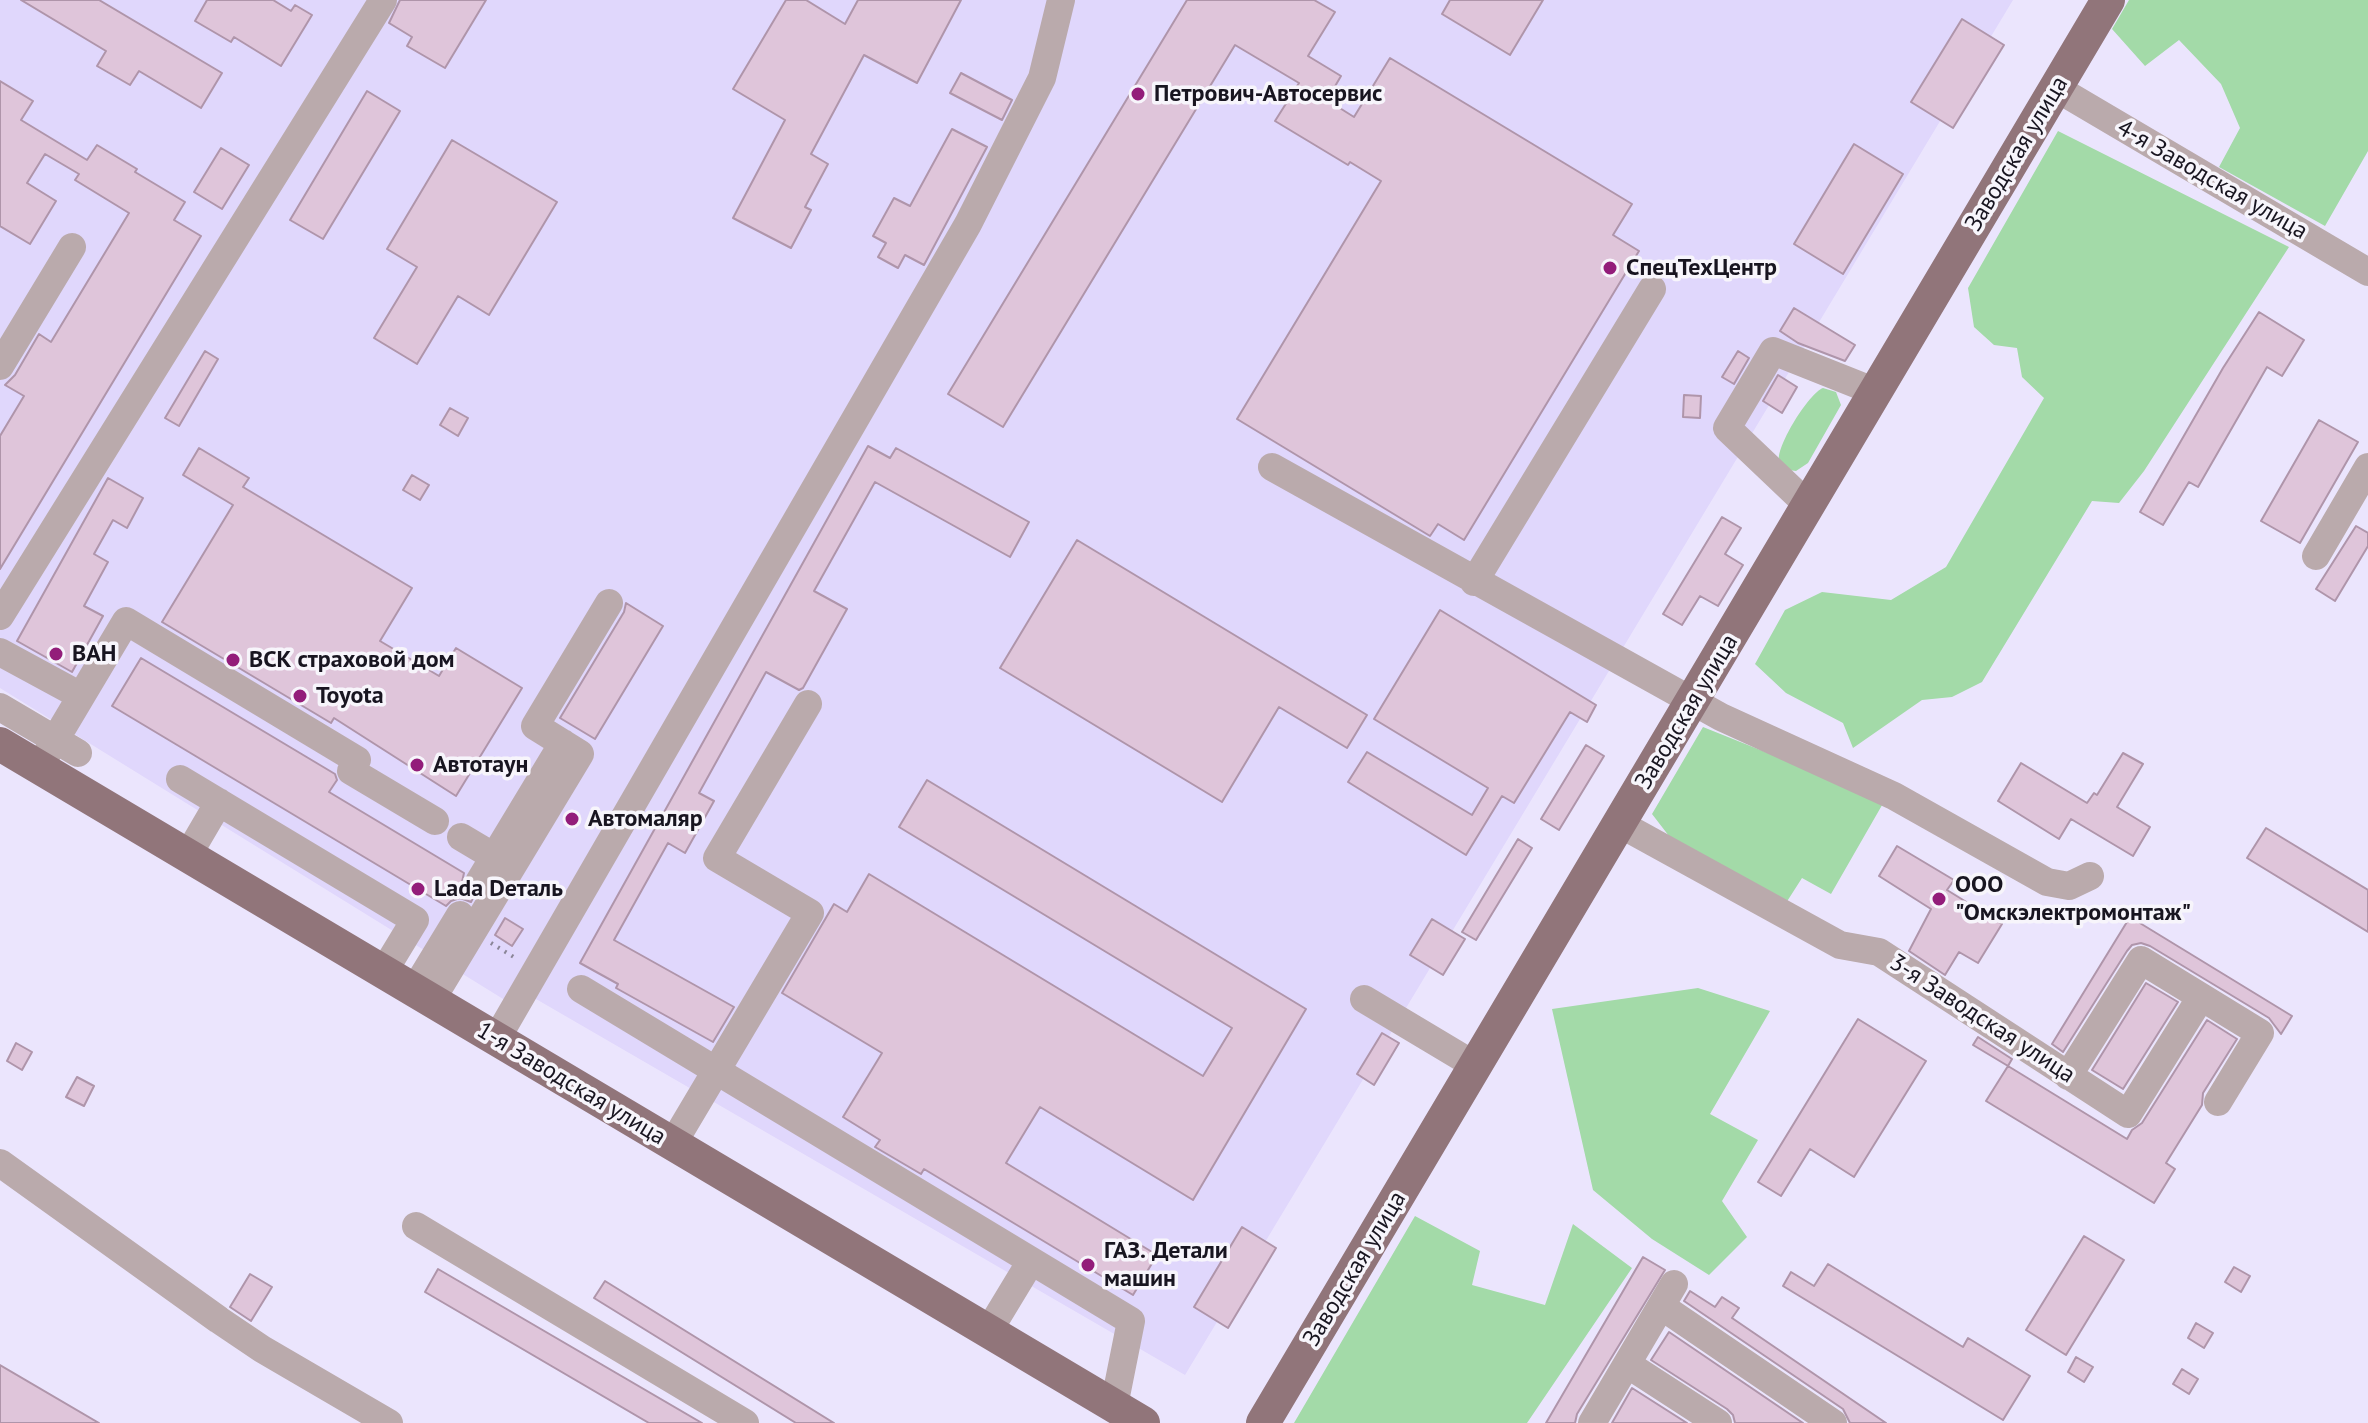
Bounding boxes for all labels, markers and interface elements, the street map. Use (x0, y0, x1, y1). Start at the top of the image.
street label: Заводская улица (1959, 71, 2075, 237)
place label: Петрович-Автосервис (1154, 80, 1383, 108)
marker: Петрович-Автосервис (1129, 85, 1147, 103)
street label: 4-я Заводская улица (2112, 114, 2312, 246)
place label: СпецТехЦентр (1626, 254, 1777, 282)
marker: СпецТехЦентр (1601, 259, 1619, 277)
street label: Заводская улица (1629, 629, 1745, 795)
place label: ВАН (72, 640, 116, 668)
marker: ВАН (47, 645, 65, 663)
place label: ВСК страховой дом (249, 646, 455, 674)
marker: ВСК страховой дом (224, 651, 242, 669)
place label: Toyota (316, 682, 384, 710)
marker: Toyota (291, 687, 309, 705)
place label: Автотаун (433, 751, 528, 779)
marker: Автотаун (408, 756, 426, 774)
place label: Автомаляр (588, 805, 703, 833)
marker: Автомаляр (563, 810, 581, 828)
place label: ООО "Омскэлектромонтаж" (1955, 871, 2191, 927)
place label: Lada Dеталь (434, 875, 563, 903)
marker: Lada Dеталь (409, 880, 427, 898)
marker: ООО "Омскэлектромонтаж" (1930, 890, 1948, 908)
street label: 3-я Заводская улица (1884, 948, 2080, 1090)
street label: 1-я Заводская улица (471, 1016, 671, 1152)
street label: Заводская улица (1297, 1186, 1413, 1352)
place label: ГАЗ. Детали машин (1104, 1237, 1228, 1293)
marker: ГАЗ. Детали машин (1079, 1256, 1097, 1274)

